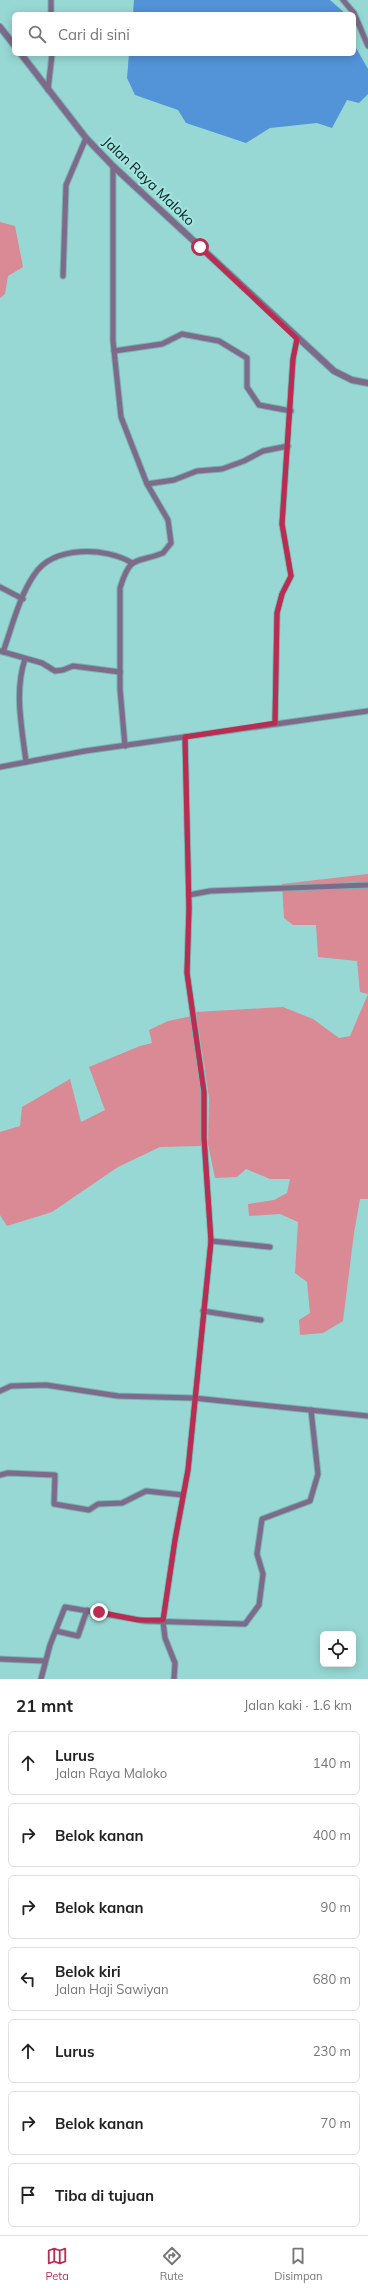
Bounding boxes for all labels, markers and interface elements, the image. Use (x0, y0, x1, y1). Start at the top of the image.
search box (12, 12, 356, 56)
icon: search (26, 23, 48, 45)
text: Cari di sini (58, 25, 130, 44)
street label: Jalan Raya Maloko (99, 133, 199, 229)
route start (191, 238, 209, 256)
route end (90, 1603, 108, 1621)
map controls (320, 1631, 356, 1667)
button: locate (320, 1631, 356, 1667)
text: 21 mnt (16, 1695, 73, 1716)
text: Jalan kaki · 1.6 km (244, 1697, 352, 1713)
text: Lurus (55, 1746, 95, 1765)
icon: ahead (17, 1752, 39, 1774)
text: 140 m (313, 1755, 351, 1771)
text: Jalan Raya Maloko (55, 1765, 167, 1781)
icon: right (17, 1824, 39, 1846)
text: Belok kanan (55, 1826, 144, 1845)
text: 400 m (313, 1827, 351, 1843)
icon: right (17, 1896, 39, 1918)
text: Belok kanan (55, 1898, 144, 1917)
text: 90 m (321, 1899, 351, 1915)
text: Belok kiri (55, 1962, 121, 1981)
icon: left (17, 1968, 39, 1990)
text: 680 m (313, 1971, 351, 1987)
text: Jalan Haji Sawiyan (55, 1981, 169, 1997)
icon: ahead (17, 2040, 39, 2062)
text: Lurus (55, 2042, 95, 2061)
text: 230 m (313, 2043, 351, 2059)
icon: right (17, 2112, 39, 2134)
text: Belok kanan (55, 2114, 144, 2133)
text: 70 m (321, 2115, 351, 2131)
icon: arrive (17, 2184, 39, 2206)
text: Tiba di tujuan (55, 2186, 154, 2205)
tab: Peta (45, 2245, 69, 2283)
tab: Rute (160, 2245, 183, 2283)
tab: Disimpan (274, 2245, 323, 2283)

